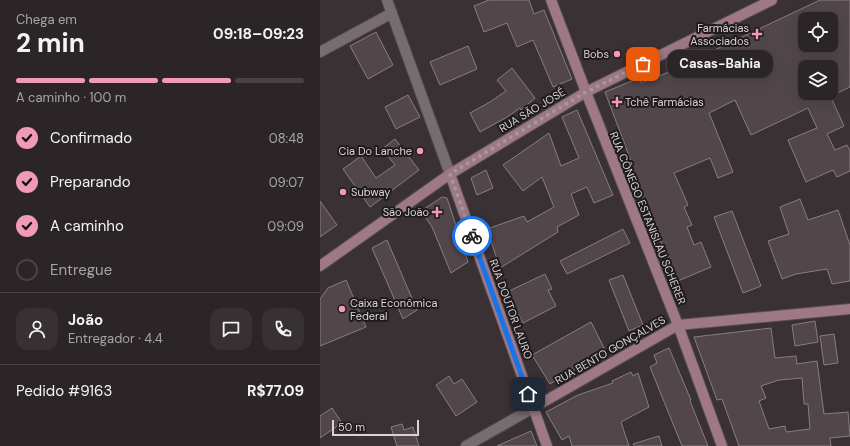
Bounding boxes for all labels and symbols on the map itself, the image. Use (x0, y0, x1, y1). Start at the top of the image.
place label: Farmácias Associados (690, 21, 749, 48)
marker: Farmácias Associados (752, 29, 762, 39)
place label: Bobs (583, 47, 609, 61)
pin (626, 47, 660, 81)
marker: Bobs (612, 49, 622, 59)
callout: Casas-Bahia (667, 50, 773, 78)
street label: RUA SÃO JOSÉ (496, 85, 568, 135)
place label: Tchê Farmácias (625, 95, 704, 109)
marker: Tchê Farmácias (612, 97, 622, 107)
street label: RUA CÔNEGO ESTANISLAU SCHERER (607, 129, 689, 307)
place label: Cia Do Lanche (339, 144, 412, 158)
marker: Cia Do Lanche (415, 146, 425, 156)
place label: Subway (351, 185, 391, 199)
marker: Subway (338, 187, 348, 197)
place label: São João (383, 205, 429, 219)
marker: São João (432, 207, 442, 217)
courier (452, 216, 492, 256)
street label: RUA DOUTOR LAURO (486, 257, 536, 361)
place label: Caixa Econômica Federal (350, 296, 437, 323)
marker: Caixa Econômica Federal (337, 304, 347, 314)
street label: RUA BENTO GONÇALVES (552, 313, 668, 387)
pin (511, 377, 545, 411)
scale bar (332, 418, 419, 437)

